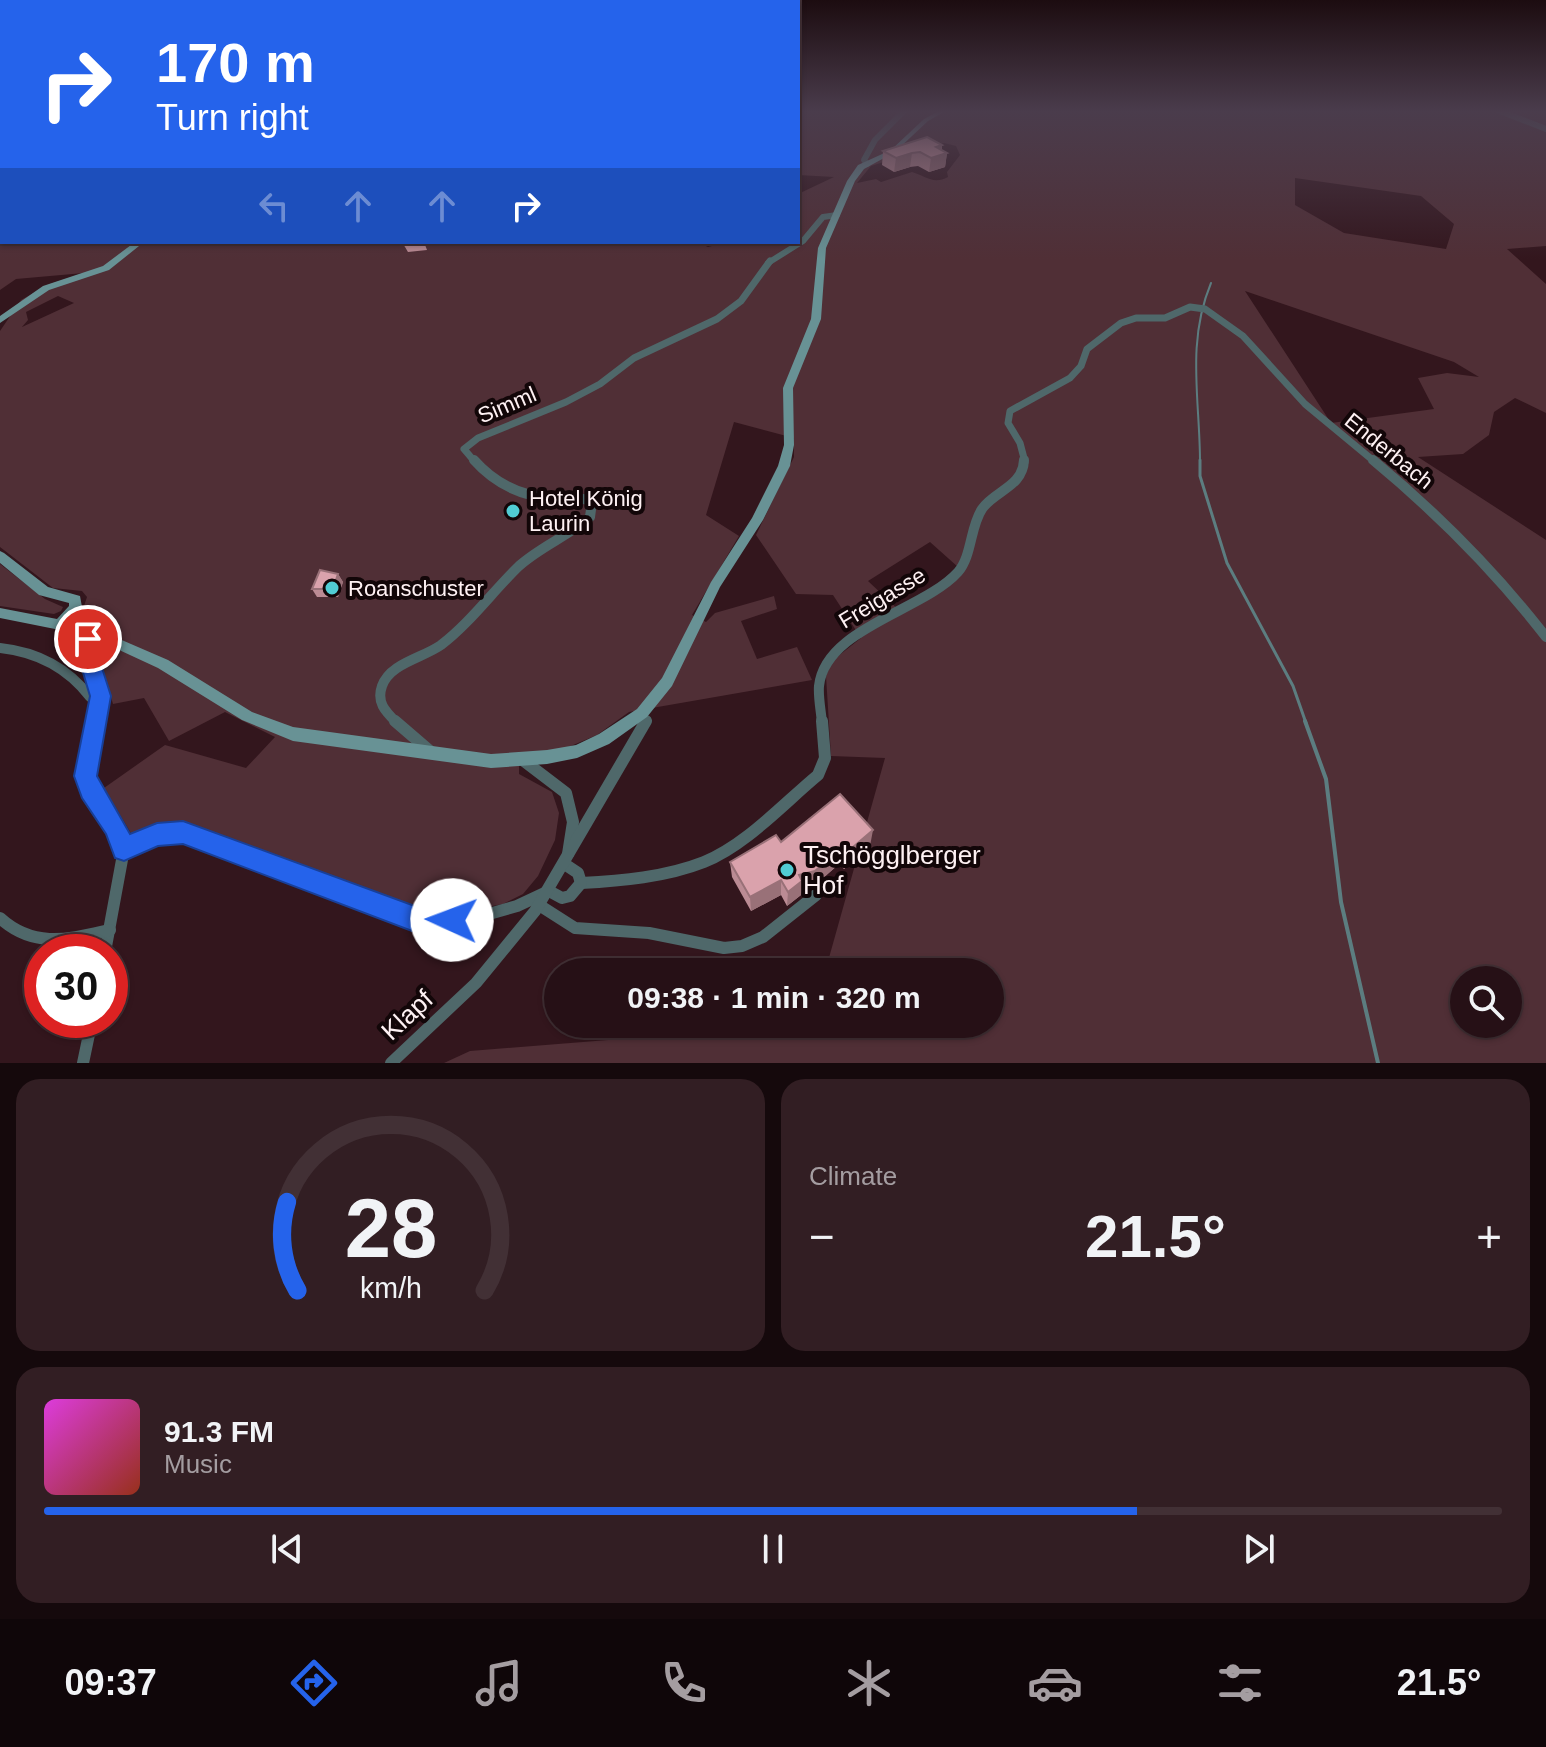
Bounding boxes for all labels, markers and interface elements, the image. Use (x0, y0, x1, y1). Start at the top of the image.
text: 170 m (156, 31, 315, 94)
icon: right (24, 32, 128, 136)
text: Turn right (156, 97, 309, 138)
icon: left (252, 184, 296, 228)
icon: ahead (336, 184, 380, 228)
icon: ahead (420, 184, 464, 228)
icon: right (504, 184, 548, 228)
street label: Simml (474, 382, 540, 428)
street label: Enderbach (1340, 408, 1438, 494)
place label: Hotel König Laurin (529, 486, 643, 536)
marker: Hotel König Laurin (504, 502, 522, 520)
street label: Freigasse (834, 562, 930, 634)
place label: Roanschuster (348, 576, 484, 601)
marker: Roanschuster (323, 579, 341, 597)
pin (54, 605, 122, 673)
icon: arrive (66, 617, 110, 661)
place label: Tschögglberger Hof (803, 840, 981, 900)
marker: Tschögglberger Hof (778, 861, 796, 879)
position arrow (410, 878, 494, 962)
speed limit sign: 30 (24, 934, 128, 1038)
map controls (1450, 966, 1522, 1038)
button: search (1450, 966, 1522, 1038)
text: 09:38 · 1 min · 320 m (627, 981, 921, 1014)
street label: Klapf (375, 983, 439, 1046)
text: Climate (809, 1161, 897, 1191)
text: 28 (344, 1182, 437, 1275)
text: 21.5° (1085, 1203, 1226, 1270)
text: − (809, 1212, 835, 1261)
text: + (1476, 1212, 1502, 1261)
text: km/h (360, 1272, 421, 1304)
text: 91.3 FM (164, 1415, 274, 1448)
text: Music (164, 1449, 232, 1479)
icon: previous (265, 1527, 309, 1571)
icon: pause (751, 1527, 795, 1571)
icon: next (1237, 1527, 1281, 1571)
icon: directions (286, 1655, 342, 1711)
icon: music (471, 1655, 527, 1711)
icon: phone (656, 1655, 712, 1711)
icon: climate (841, 1655, 897, 1711)
icon: car (1027, 1655, 1083, 1711)
icon: filters (1212, 1655, 1268, 1711)
text: 09:37 (65, 1662, 157, 1703)
text: 21.5° (1397, 1662, 1481, 1703)

